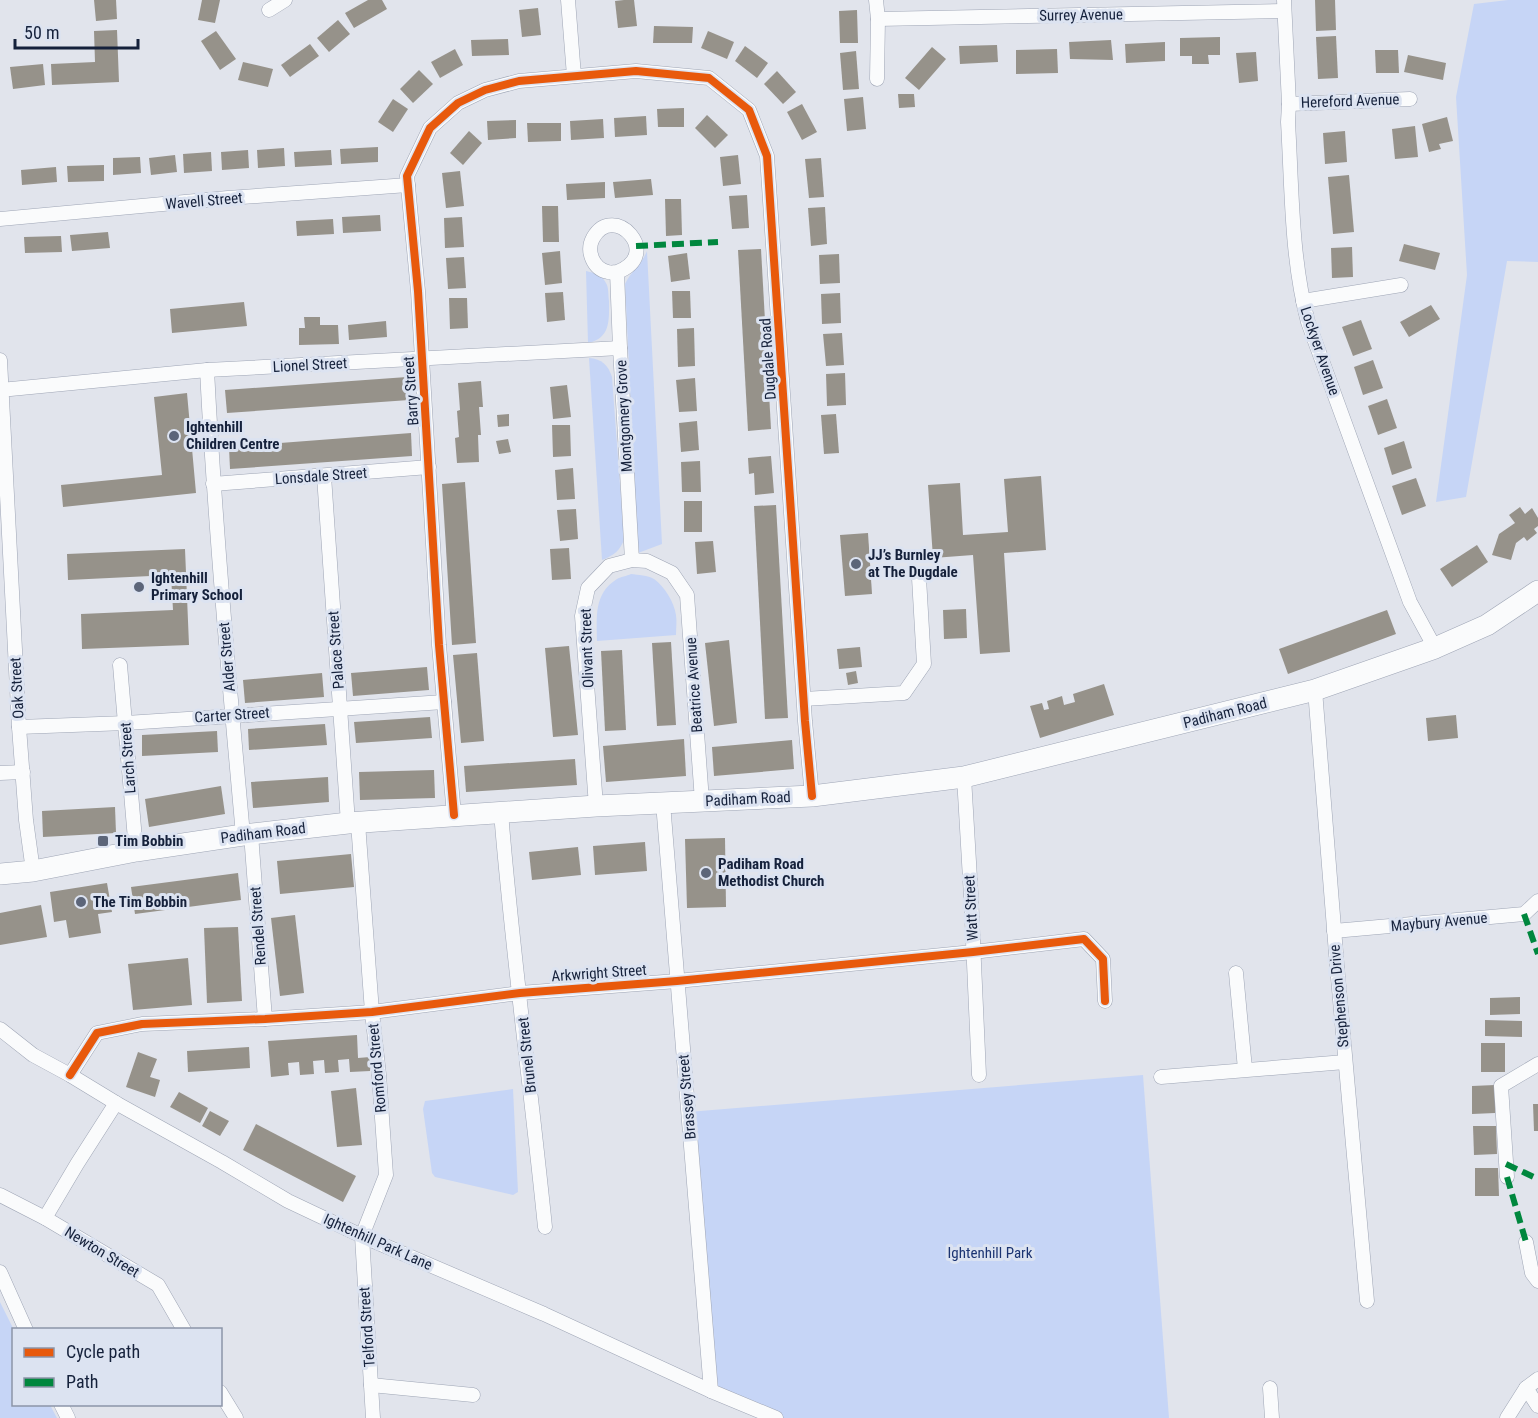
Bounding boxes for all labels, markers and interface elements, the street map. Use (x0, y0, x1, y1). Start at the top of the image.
street label: Surrey Avenue (1039, 5, 1123, 25)
scale bar (15, 12, 138, 50)
text: 50 m (24, 22, 59, 43)
street label: Hereford Avenue (1300, 90, 1400, 112)
street label: Wavell Street (165, 189, 243, 213)
street label: Lockyer Avenue (1296, 304, 1344, 398)
street label: Dugdale Road (756, 318, 780, 400)
street label: Lionel Street (272, 354, 348, 376)
street label: Barry Street (400, 356, 422, 426)
street label: Montgomery Grove (612, 359, 636, 473)
place label: Ightenhill Children Centre (186, 418, 279, 453)
marker: Ightenhill Children Centre (167, 429, 181, 443)
street label: Lonsdale Street (274, 464, 368, 488)
place label: JJ’s Burnley at The Dugdale (868, 546, 958, 581)
marker: JJ’s Burnley at The Dugdale (849, 557, 863, 571)
place label: Ightenhill Primary School (151, 569, 243, 604)
marker: Ightenhill Primary School (132, 580, 146, 594)
street label: Olivant Street (577, 608, 597, 688)
street label: Palace Street (324, 610, 348, 690)
street label: Alder Street (215, 621, 239, 693)
street label: Beatrice Avenue (682, 637, 706, 733)
street label: Oak Street (6, 657, 28, 719)
street label: Padiham Road (1181, 694, 1269, 732)
street label: Carter Street (194, 703, 270, 727)
street label: Larch Street (117, 722, 139, 794)
street label: Padiham Road (705, 788, 791, 810)
street label: Padiham Road (219, 819, 307, 847)
place label: Tim Bobbin (115, 832, 183, 850)
marker: Tim Bobbin (96, 834, 110, 848)
place label: Padiham Road Methodist Church (718, 855, 825, 890)
marker: Padiham Road Methodist Church (699, 866, 713, 880)
street label: Watt Street (960, 875, 982, 941)
street label: Rendel Street (246, 886, 270, 966)
place label: The Tim Bobbin (93, 893, 187, 911)
marker: The Tim Bobbin (74, 895, 88, 909)
street label: Maybury Avenue (1390, 909, 1488, 935)
street label: Stephenson Drive (1326, 944, 1352, 1048)
street label: Arkwright Street (551, 961, 647, 985)
street label: Brunel Street (514, 1016, 540, 1094)
street label: Romford Street (364, 1023, 390, 1113)
street label: Brassey Street (674, 1054, 700, 1140)
street label: Ightenhill Park Lane (321, 1210, 435, 1274)
street label: Newton Street (61, 1223, 143, 1281)
park label: Ightenhill Park (948, 1244, 1033, 1262)
street label: Telford Street (355, 1286, 379, 1368)
legend (12, 1328, 222, 1406)
text: Cycle path (66, 1341, 140, 1362)
text: Path (66, 1371, 99, 1392)

